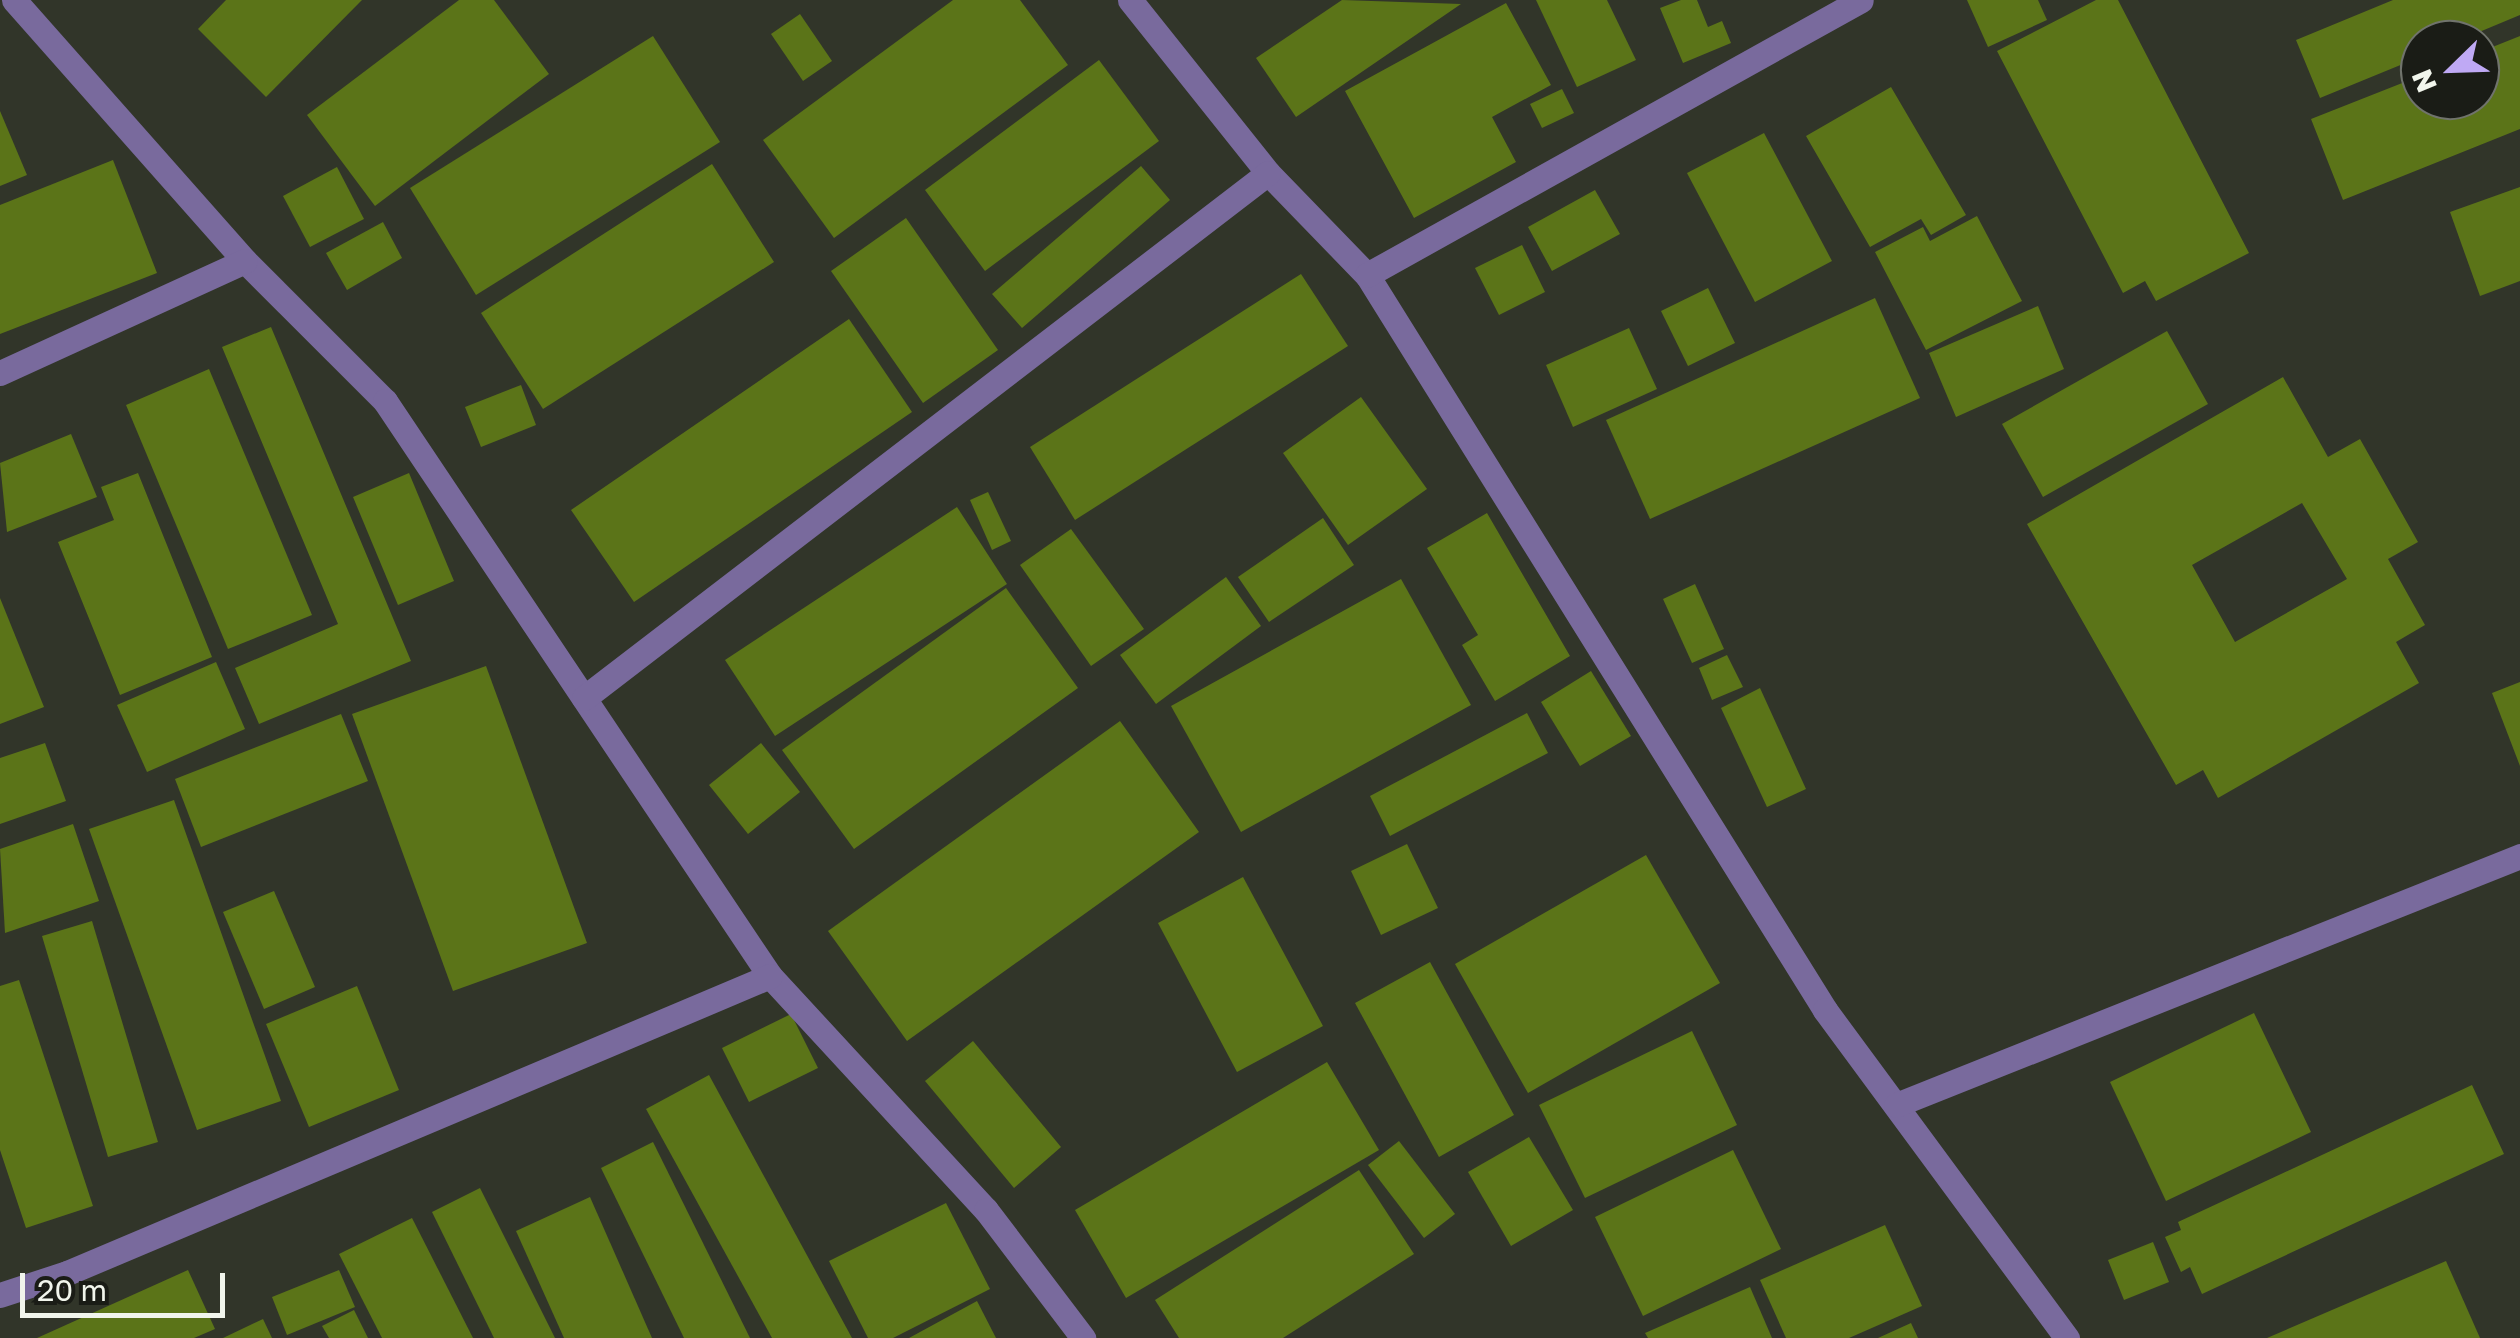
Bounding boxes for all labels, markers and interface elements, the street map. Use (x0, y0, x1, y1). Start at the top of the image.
north arrow (2400, 20, 2500, 120)
text: N (2404, 65, 2443, 97)
scale bar (25, 1253, 230, 1315)
text: 20 m (37, 1272, 107, 1308)

